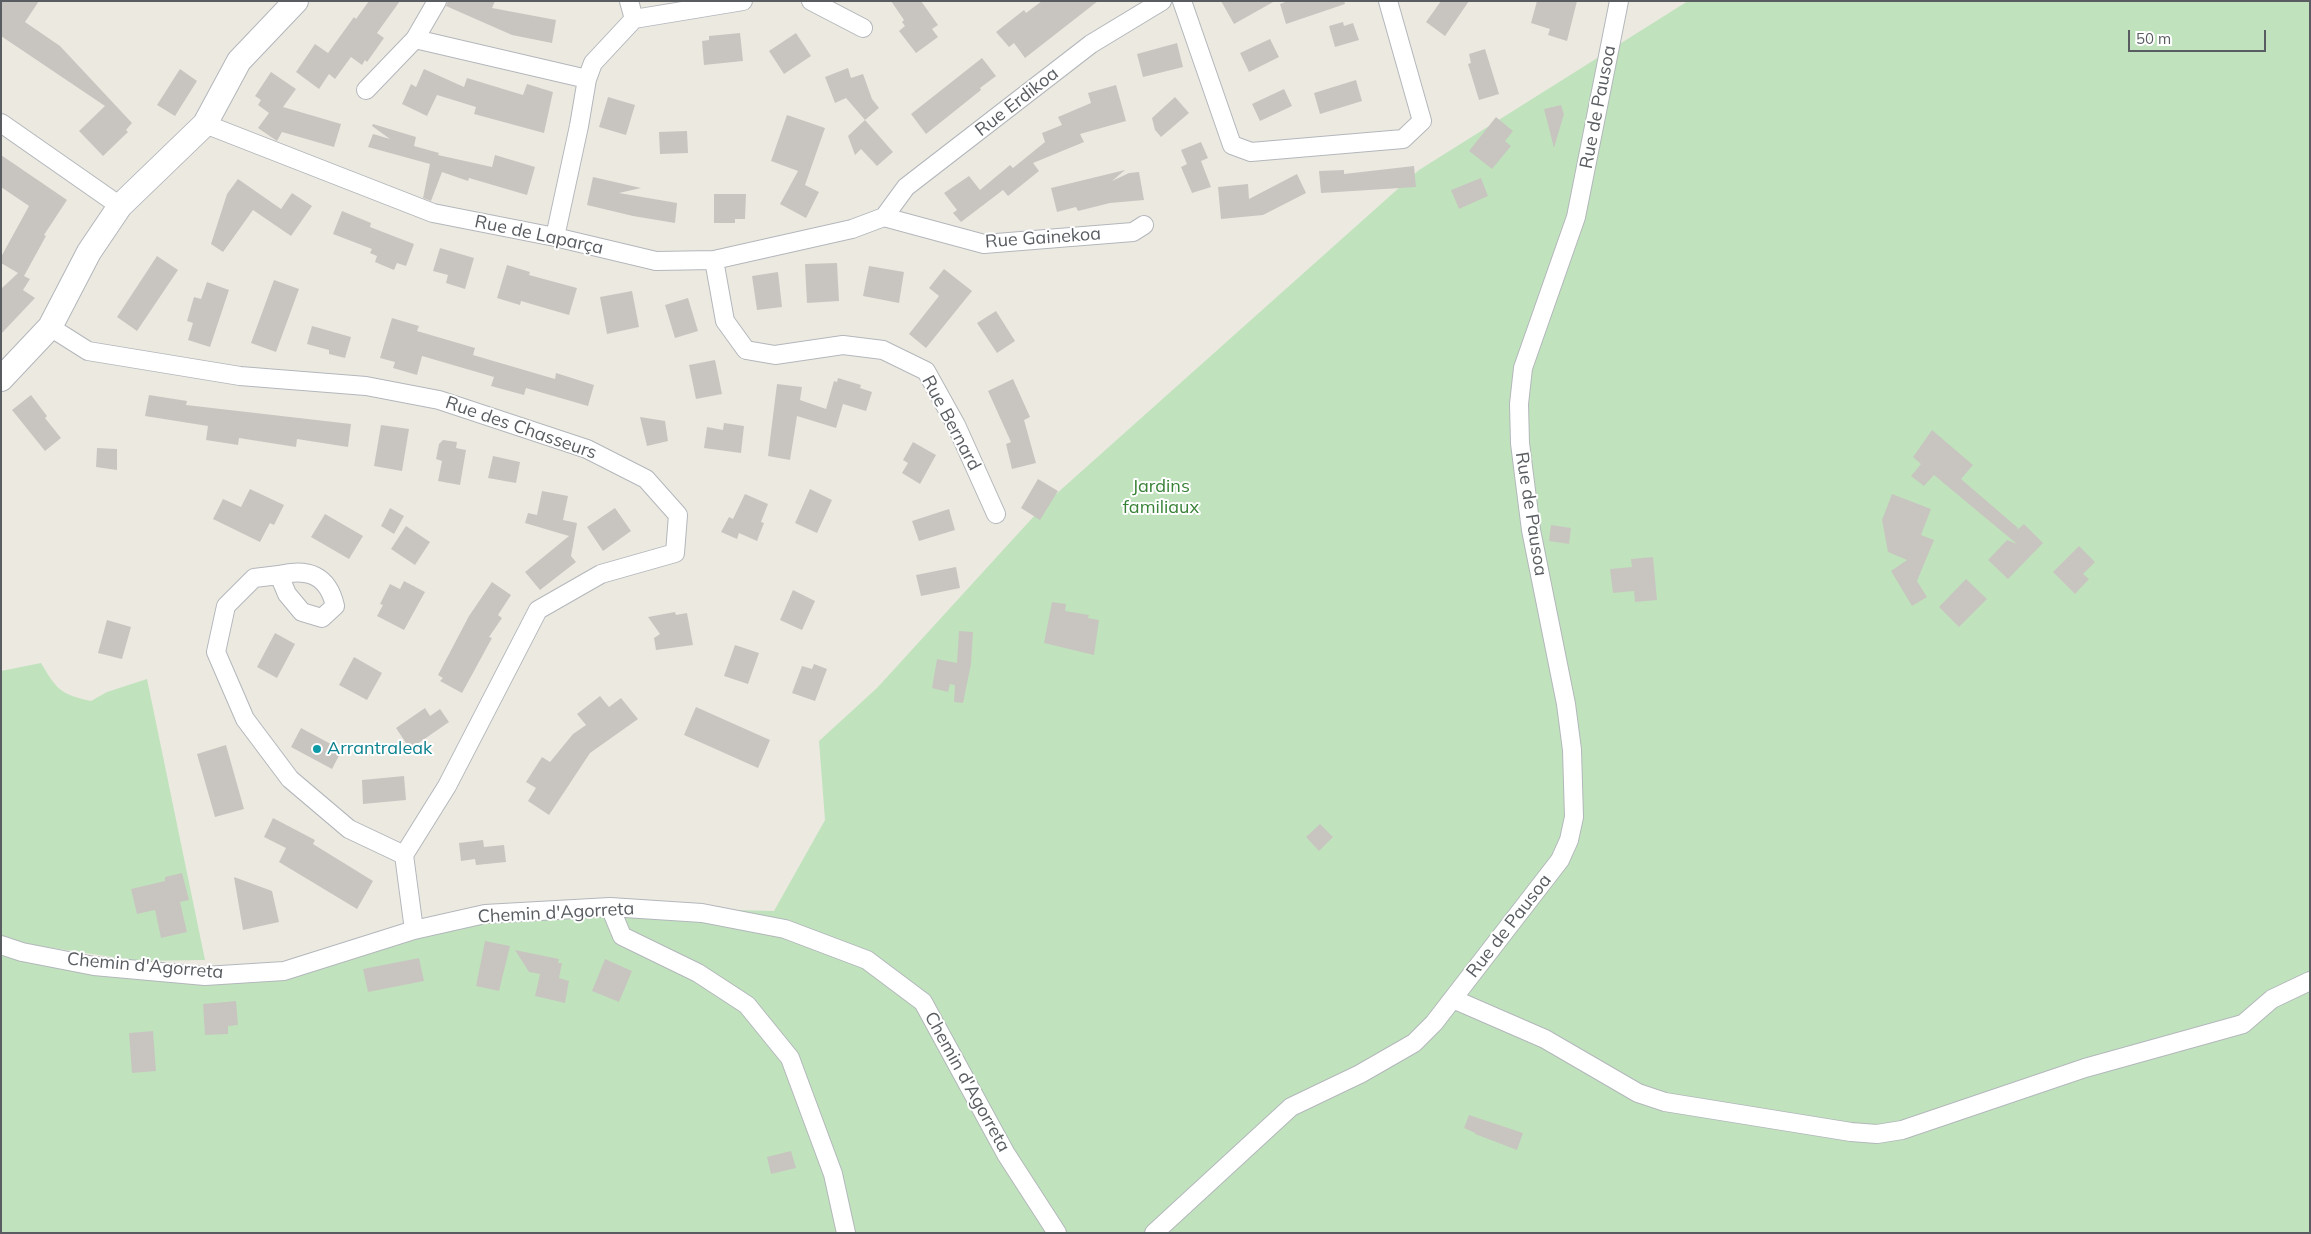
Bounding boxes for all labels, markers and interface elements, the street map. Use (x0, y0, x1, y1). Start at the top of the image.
scale bar (2131, 20, 2268, 52)
text: 50 m (2136, 29, 2171, 48)
street label: Rue de Pausoa (1575, 44, 1621, 170)
street label: Rue Erdikoa (971, 63, 1063, 141)
street label: Rue de Laparça (473, 211, 605, 259)
street label: Rue Gainekoa (984, 223, 1102, 253)
street label: Rue Bernard (917, 372, 985, 474)
street label: Rue des Chasseurs (442, 392, 600, 464)
street label: Rue de Pausoa (1511, 451, 1551, 577)
park label: Jardins familiaux (1123, 476, 1199, 518)
place label: Arrantraleak (327, 738, 432, 760)
marker: Arrantraleak (311, 743, 323, 755)
street label: Rue de Pausoa (1462, 870, 1556, 982)
street label: Chemin d'Agorreta (477, 898, 635, 928)
street label: Chemin d'Agorreta (66, 948, 224, 984)
street label: Chemin d'Agorreta (920, 1008, 1014, 1156)

